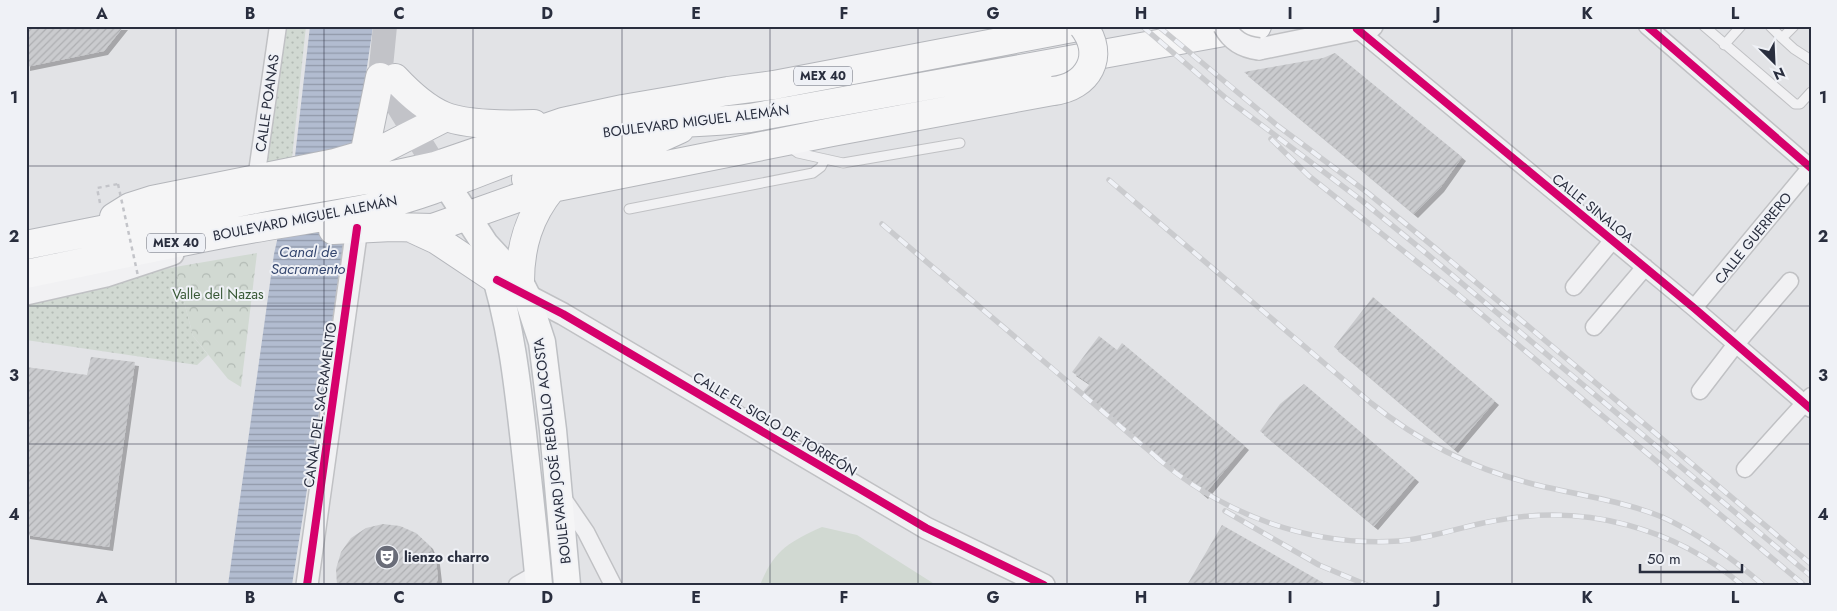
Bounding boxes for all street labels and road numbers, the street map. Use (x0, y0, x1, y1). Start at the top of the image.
street label: CALLE POANAS (250, 53, 284, 153)
road number: MEX 40 (794, 66, 852, 85)
street label: BOULEVARD MIGUEL ALEMÁN (602, 100, 790, 142)
street label: CALLE SINALOA (1548, 169, 1639, 248)
street label: CALLE GUERRERO (1710, 188, 1796, 288)
street label: BOULEVARD MIGUEL ALEMÁN (211, 190, 399, 246)
road number: MEX 40 (147, 234, 205, 252)
street label: CANAL DEL SACRAMENTO (298, 321, 342, 489)
street label: BOULEVARD JOSÉ REBOLLO ACOSTA (528, 336, 576, 565)
street label: CALLE EL SIGLO DE TORREÓN (689, 367, 861, 481)

